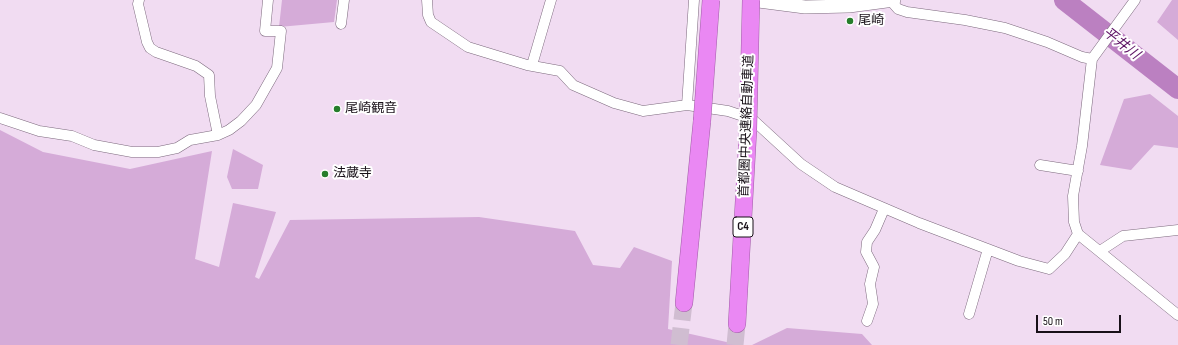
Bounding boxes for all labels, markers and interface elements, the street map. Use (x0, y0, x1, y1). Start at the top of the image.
place label: 尾崎 (858, 13, 884, 29)
marker: 尾崎 (845, 16, 855, 26)
water label: 平井川 (1099, 24, 1143, 64)
street label: 首都圏中央連絡自動車道 (737, 54, 757, 198)
place label: 尾崎観音 (345, 101, 397, 117)
marker: 尾崎観音 (332, 104, 342, 114)
place label: 法蔵寺 (333, 166, 372, 182)
marker: 法蔵寺 (320, 169, 330, 179)
road number: C4 (733, 217, 753, 237)
scale bar (1038, 307, 1123, 333)
text: 50 m (1043, 314, 1063, 329)

